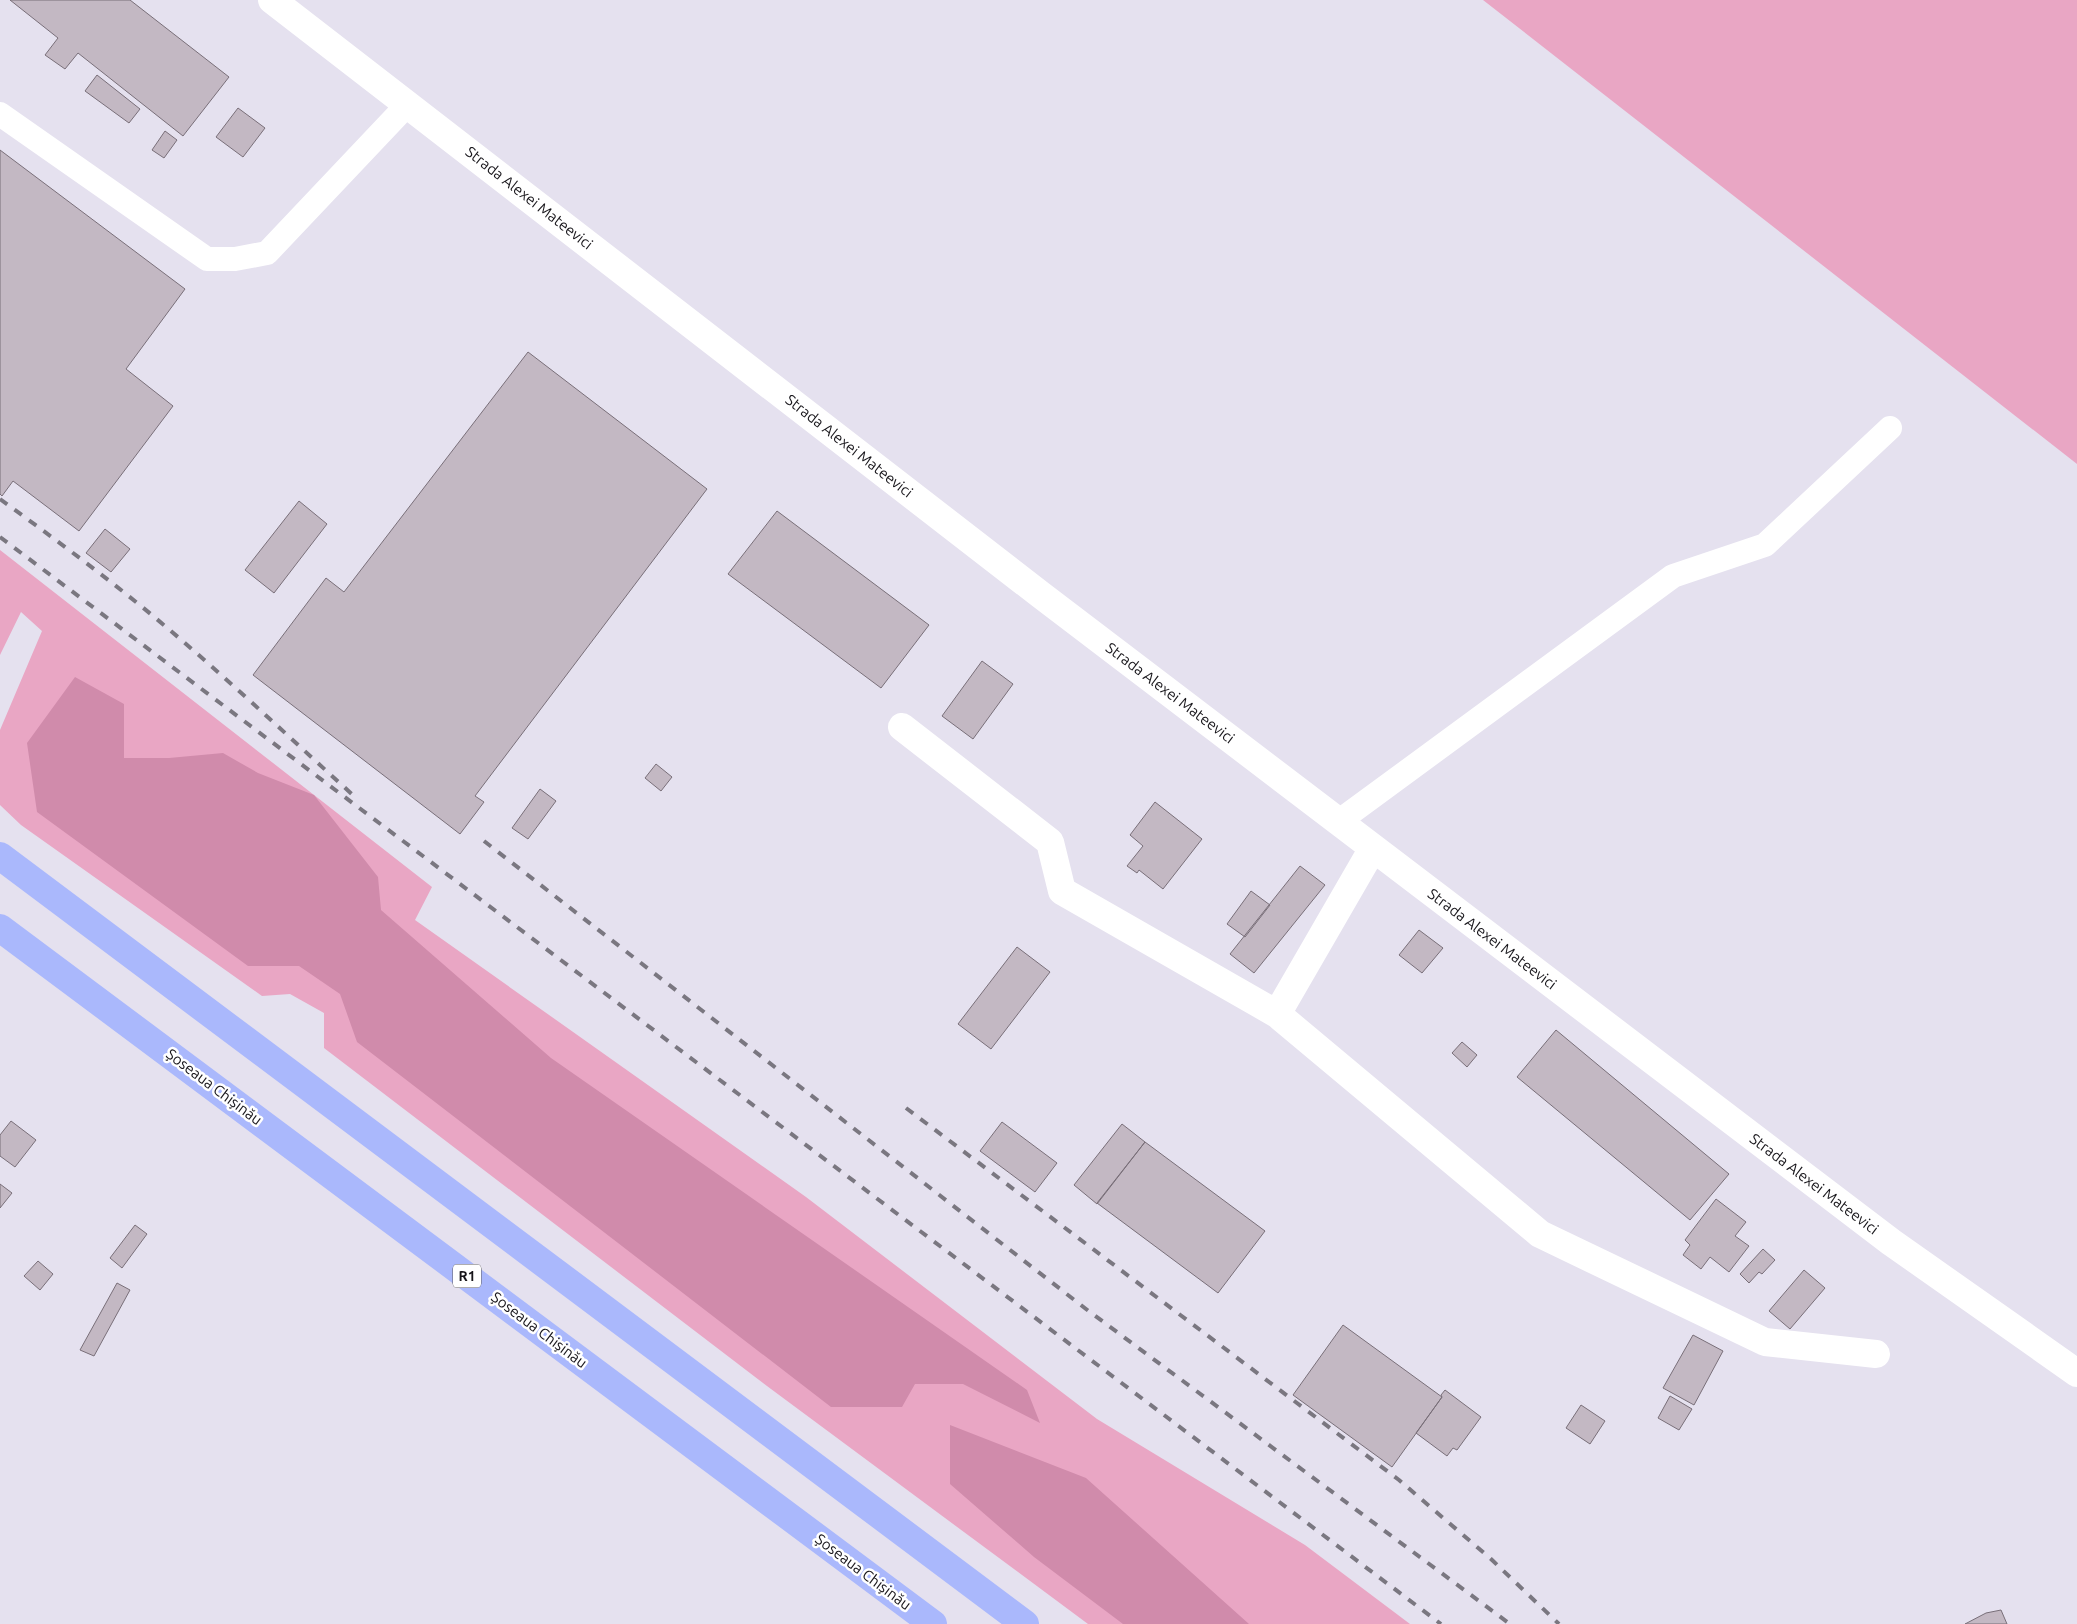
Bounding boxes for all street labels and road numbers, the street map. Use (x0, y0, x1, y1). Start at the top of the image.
street label: Strada Alexei Mateevici (462, 143, 596, 252)
street label: Strada Alexei Mateevici (782, 391, 916, 500)
street label: Strada Alexei Mateevici (1103, 639, 1238, 746)
street label: Strada Alexei Mateevici (1425, 885, 1560, 992)
street label: Șoseaua Chișinău (163, 1045, 265, 1128)
street label: Strada Alexei Mateevici (1747, 1130, 1882, 1237)
road number: R1 (453, 1264, 481, 1288)
street label: Șoseaua Chișinău (488, 1288, 590, 1371)
street label: Șoseaua Chișinău (812, 1530, 914, 1613)

